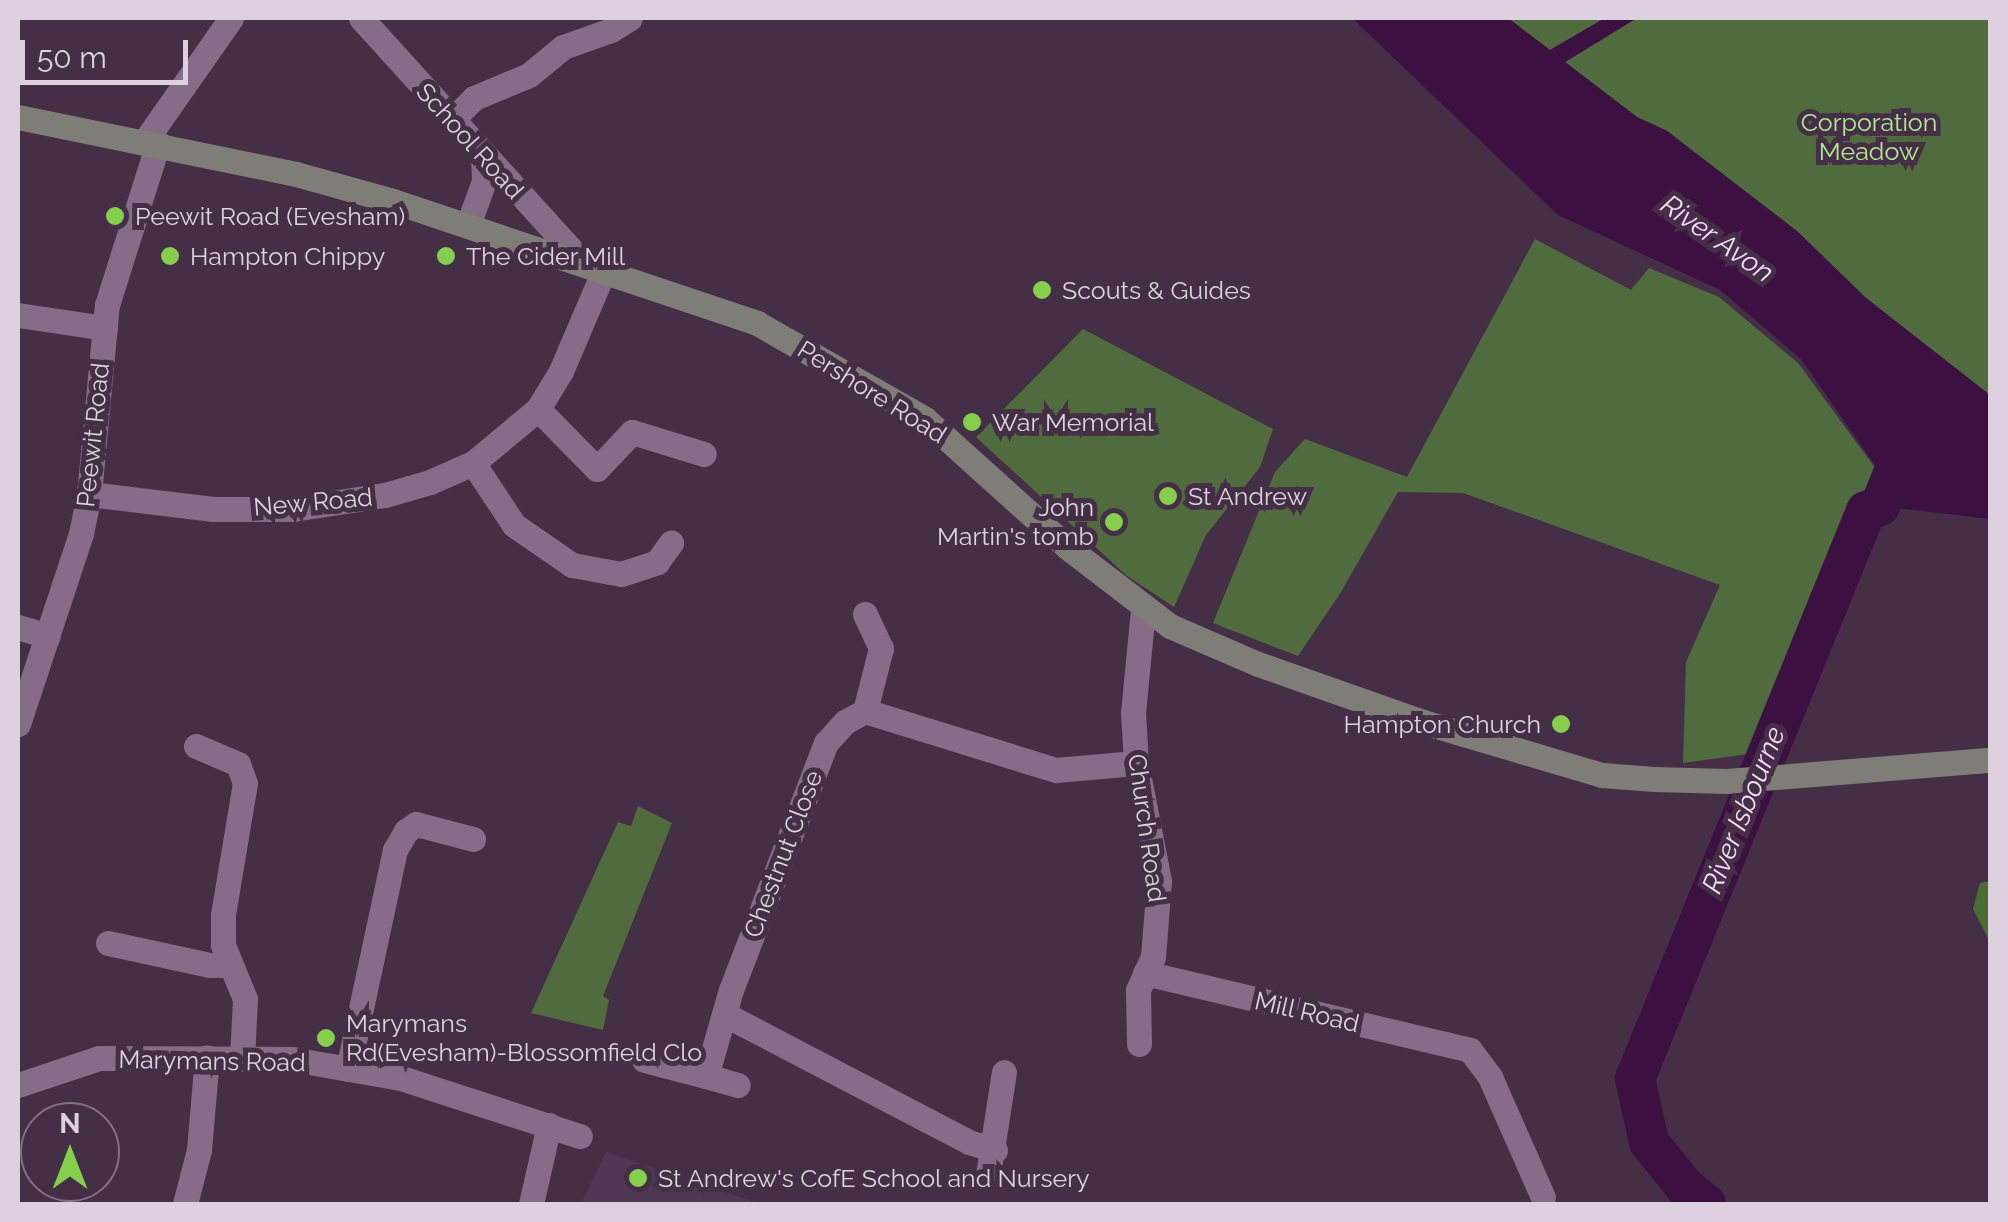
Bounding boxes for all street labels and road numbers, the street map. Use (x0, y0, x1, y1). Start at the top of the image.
street label: School Road (410, 77, 530, 205)
street label: Pershore Road (792, 334, 952, 450)
street label: Peewit Road (71, 361, 115, 509)
street label: New Road (252, 482, 374, 522)
street label: Church Road (1122, 752, 1172, 904)
street label: Chestnut Close (737, 766, 829, 942)
street label: Mill Road (1251, 985, 1363, 1039)
street label: Marymans Road (118, 1044, 306, 1078)

